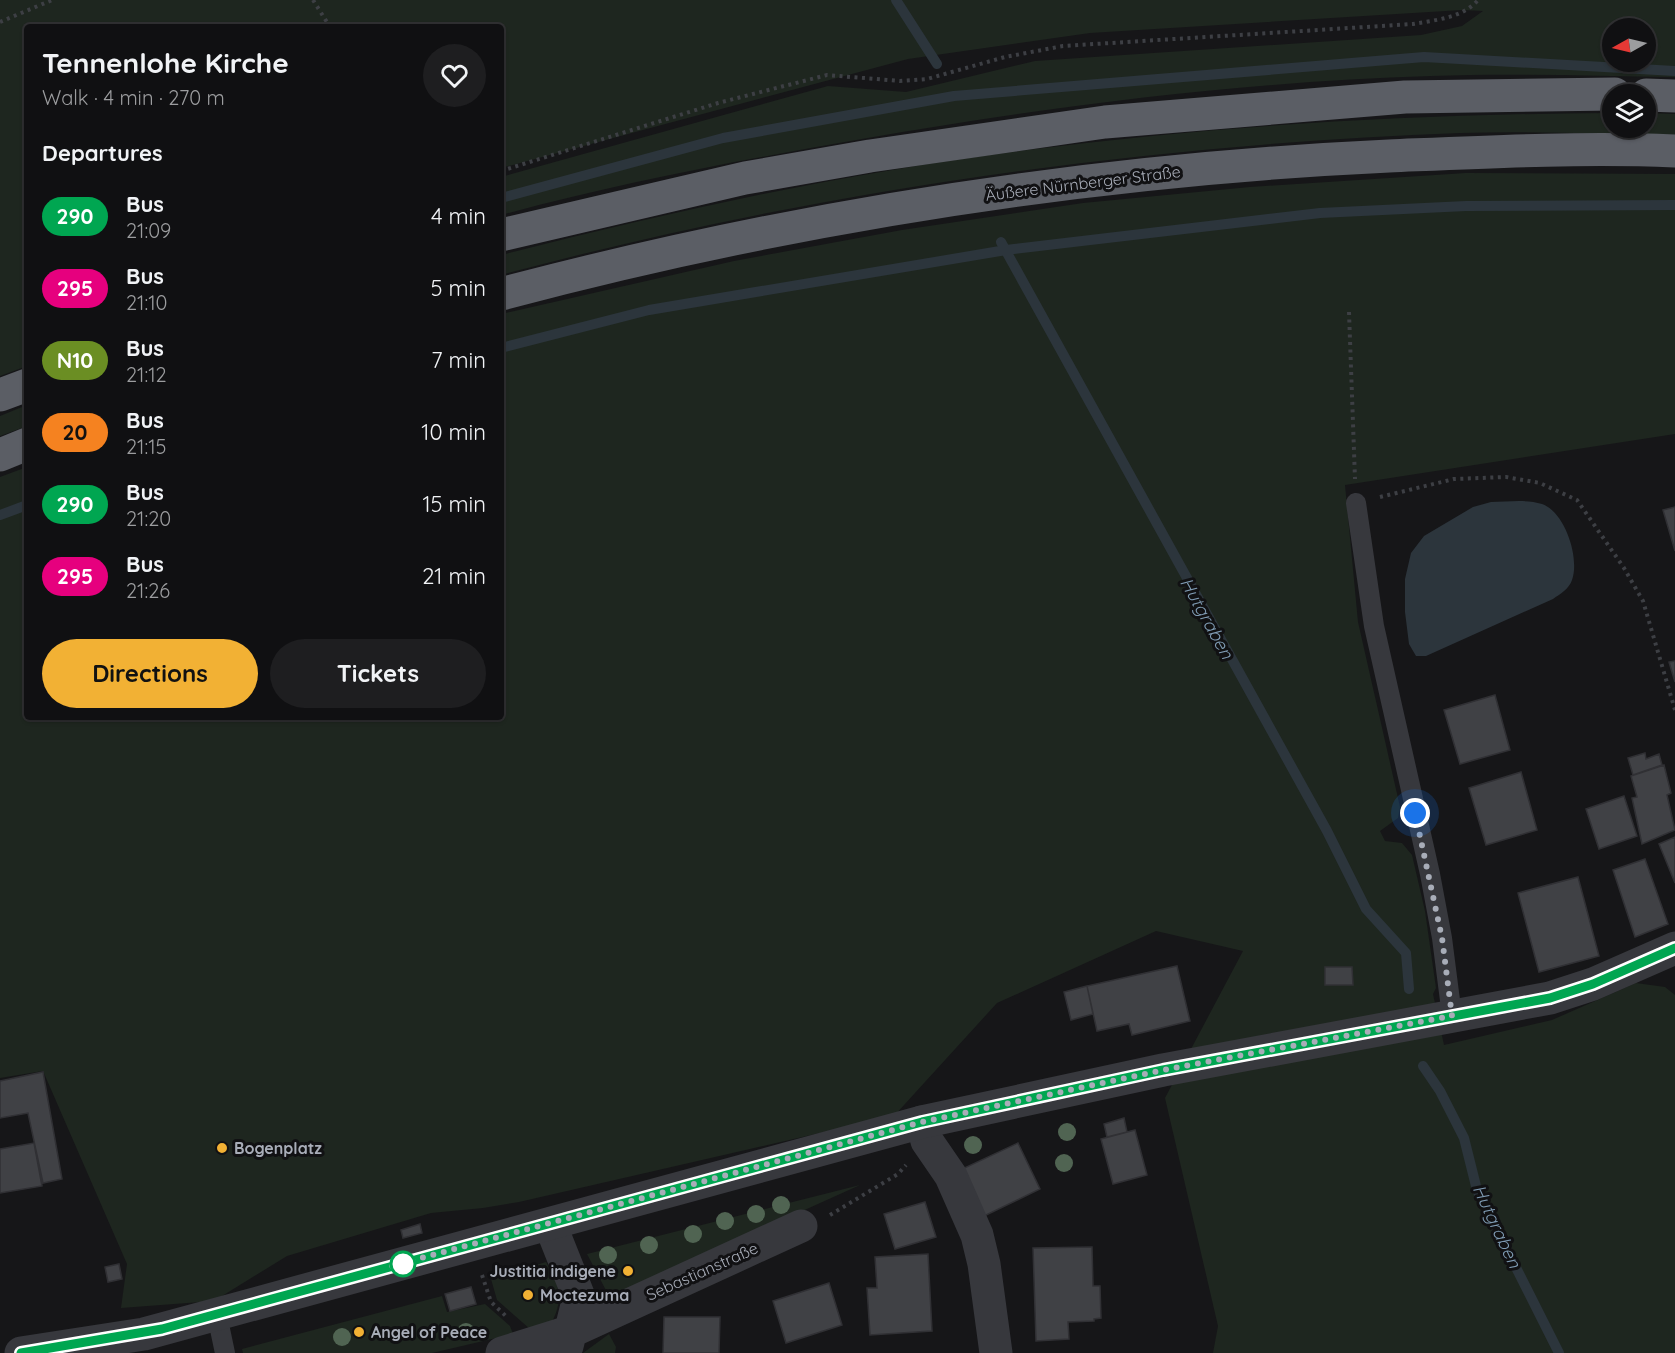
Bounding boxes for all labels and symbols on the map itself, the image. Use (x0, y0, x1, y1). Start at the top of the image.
north arrow (1602, 18, 1656, 72)
street label: Äußere Nürnberger Straße (984, 161, 1182, 205)
water label: Hutgraben (1175, 573, 1239, 663)
your location (1400, 798, 1430, 828)
place label: Bogenplatz (234, 1138, 322, 1158)
marker: Bogenplatz (215, 1141, 229, 1155)
water label: Hutgraben (1468, 1181, 1527, 1272)
street label: Sebastianstraße (643, 1237, 761, 1305)
unlabelled marker (390, 1251, 416, 1277)
place label: Justitia indigene (489, 1261, 616, 1281)
marker: Justitia indigene (621, 1264, 635, 1278)
place label: Moctezuma (540, 1285, 629, 1305)
marker: Moctezuma (521, 1288, 535, 1302)
place label: Angel of Peace (371, 1322, 487, 1342)
marker: Angel of Peace (352, 1325, 366, 1339)

